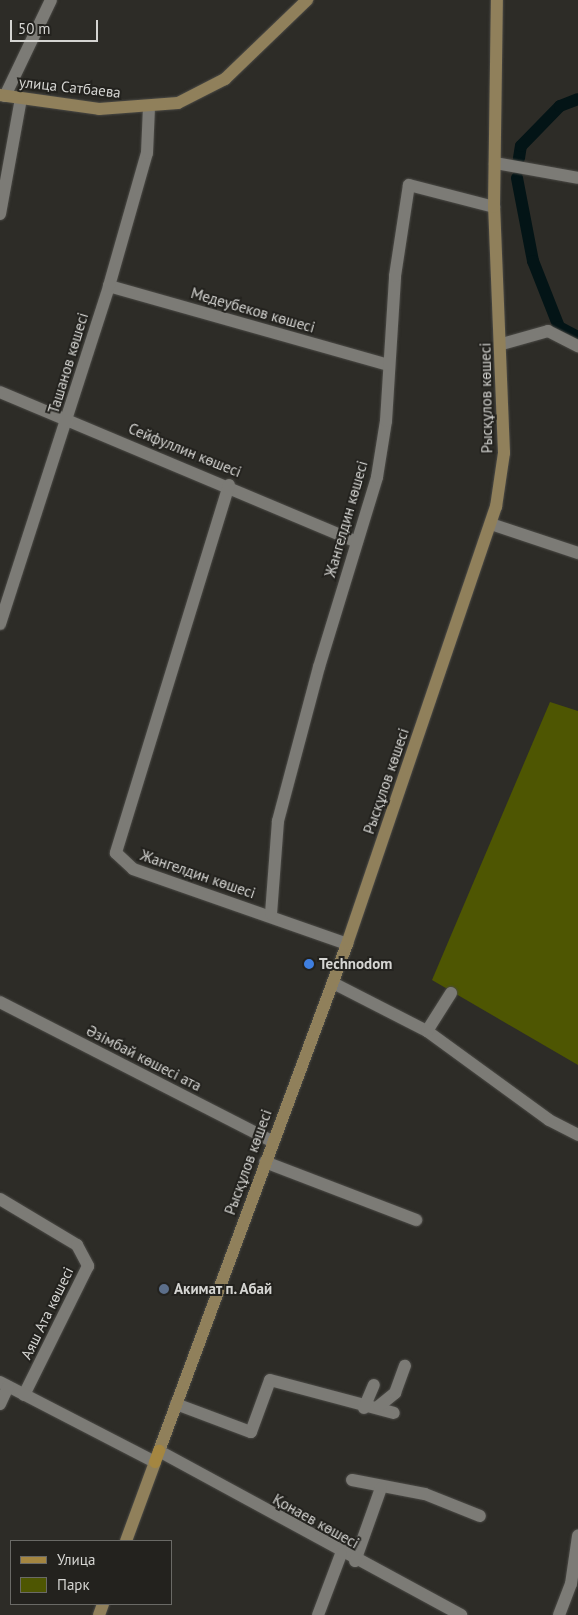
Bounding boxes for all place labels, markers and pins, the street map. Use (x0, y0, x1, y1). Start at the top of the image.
place label: Technodom (319, 955, 392, 973)
marker: Technodom (303, 958, 315, 970)
place label: Акимат п. Абай (174, 1280, 274, 1298)
marker: Акимат п. Абай (158, 1283, 170, 1295)

